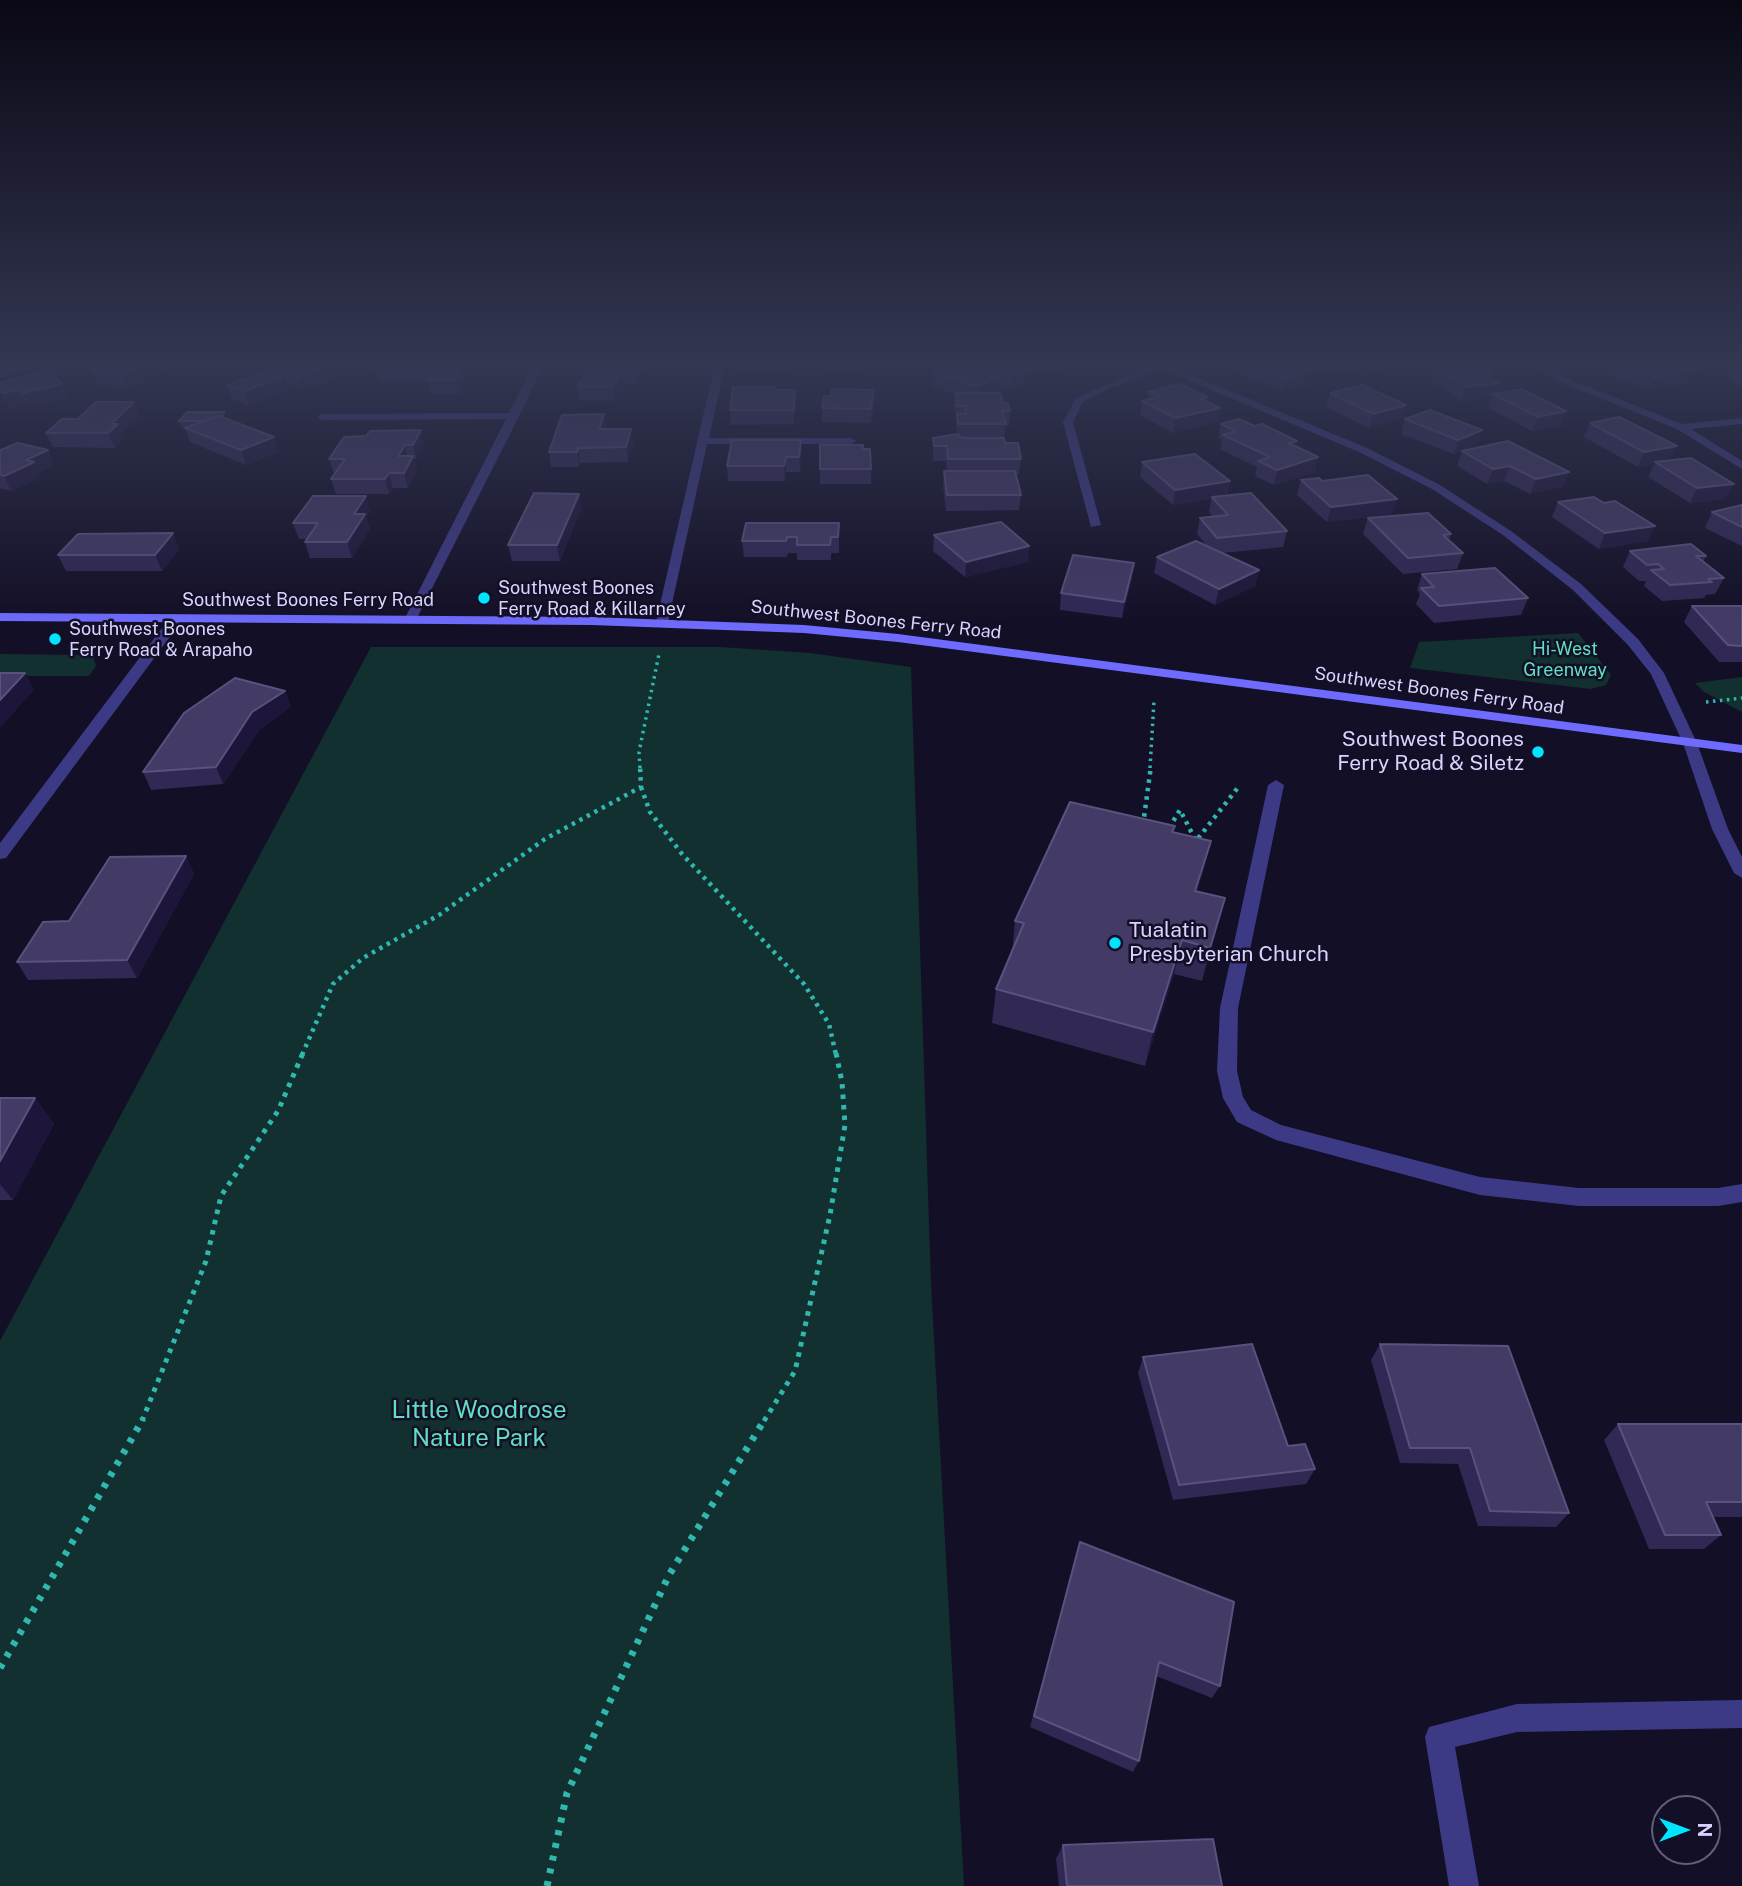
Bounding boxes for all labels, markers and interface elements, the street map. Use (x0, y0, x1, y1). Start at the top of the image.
place label: Southwest Boones Ferry Road & Killarney (498, 577, 686, 620)
street label: Southwest Boones Ferry Road (182, 589, 434, 611)
marker: Southwest Boones Ferry Road & Killarney (476, 590, 492, 606)
street label: Southwest Boones Ferry Road (750, 596, 1002, 644)
place label: Southwest Boones Ferry Road & Arapaho (69, 618, 253, 660)
marker: Southwest Boones Ferry Road & Arapaho (47, 631, 63, 647)
park label: Hi-West Greenway (1523, 638, 1607, 680)
street label: Southwest Boones Ferry Road (1313, 663, 1565, 719)
place label: Southwest Boones Ferry Road & Siletz (1337, 727, 1524, 777)
marker: Southwest Boones Ferry Road & Siletz (1530, 744, 1546, 760)
place label: Tualatin Presbyterian Church (1129, 918, 1329, 968)
marker: Tualatin Presbyterian Church (1107, 935, 1123, 951)
park label: Little Woodrose Nature Park (391, 1397, 567, 1453)
north arrow (1651, 1795, 1721, 1865)
text: N (1694, 1823, 1716, 1837)

